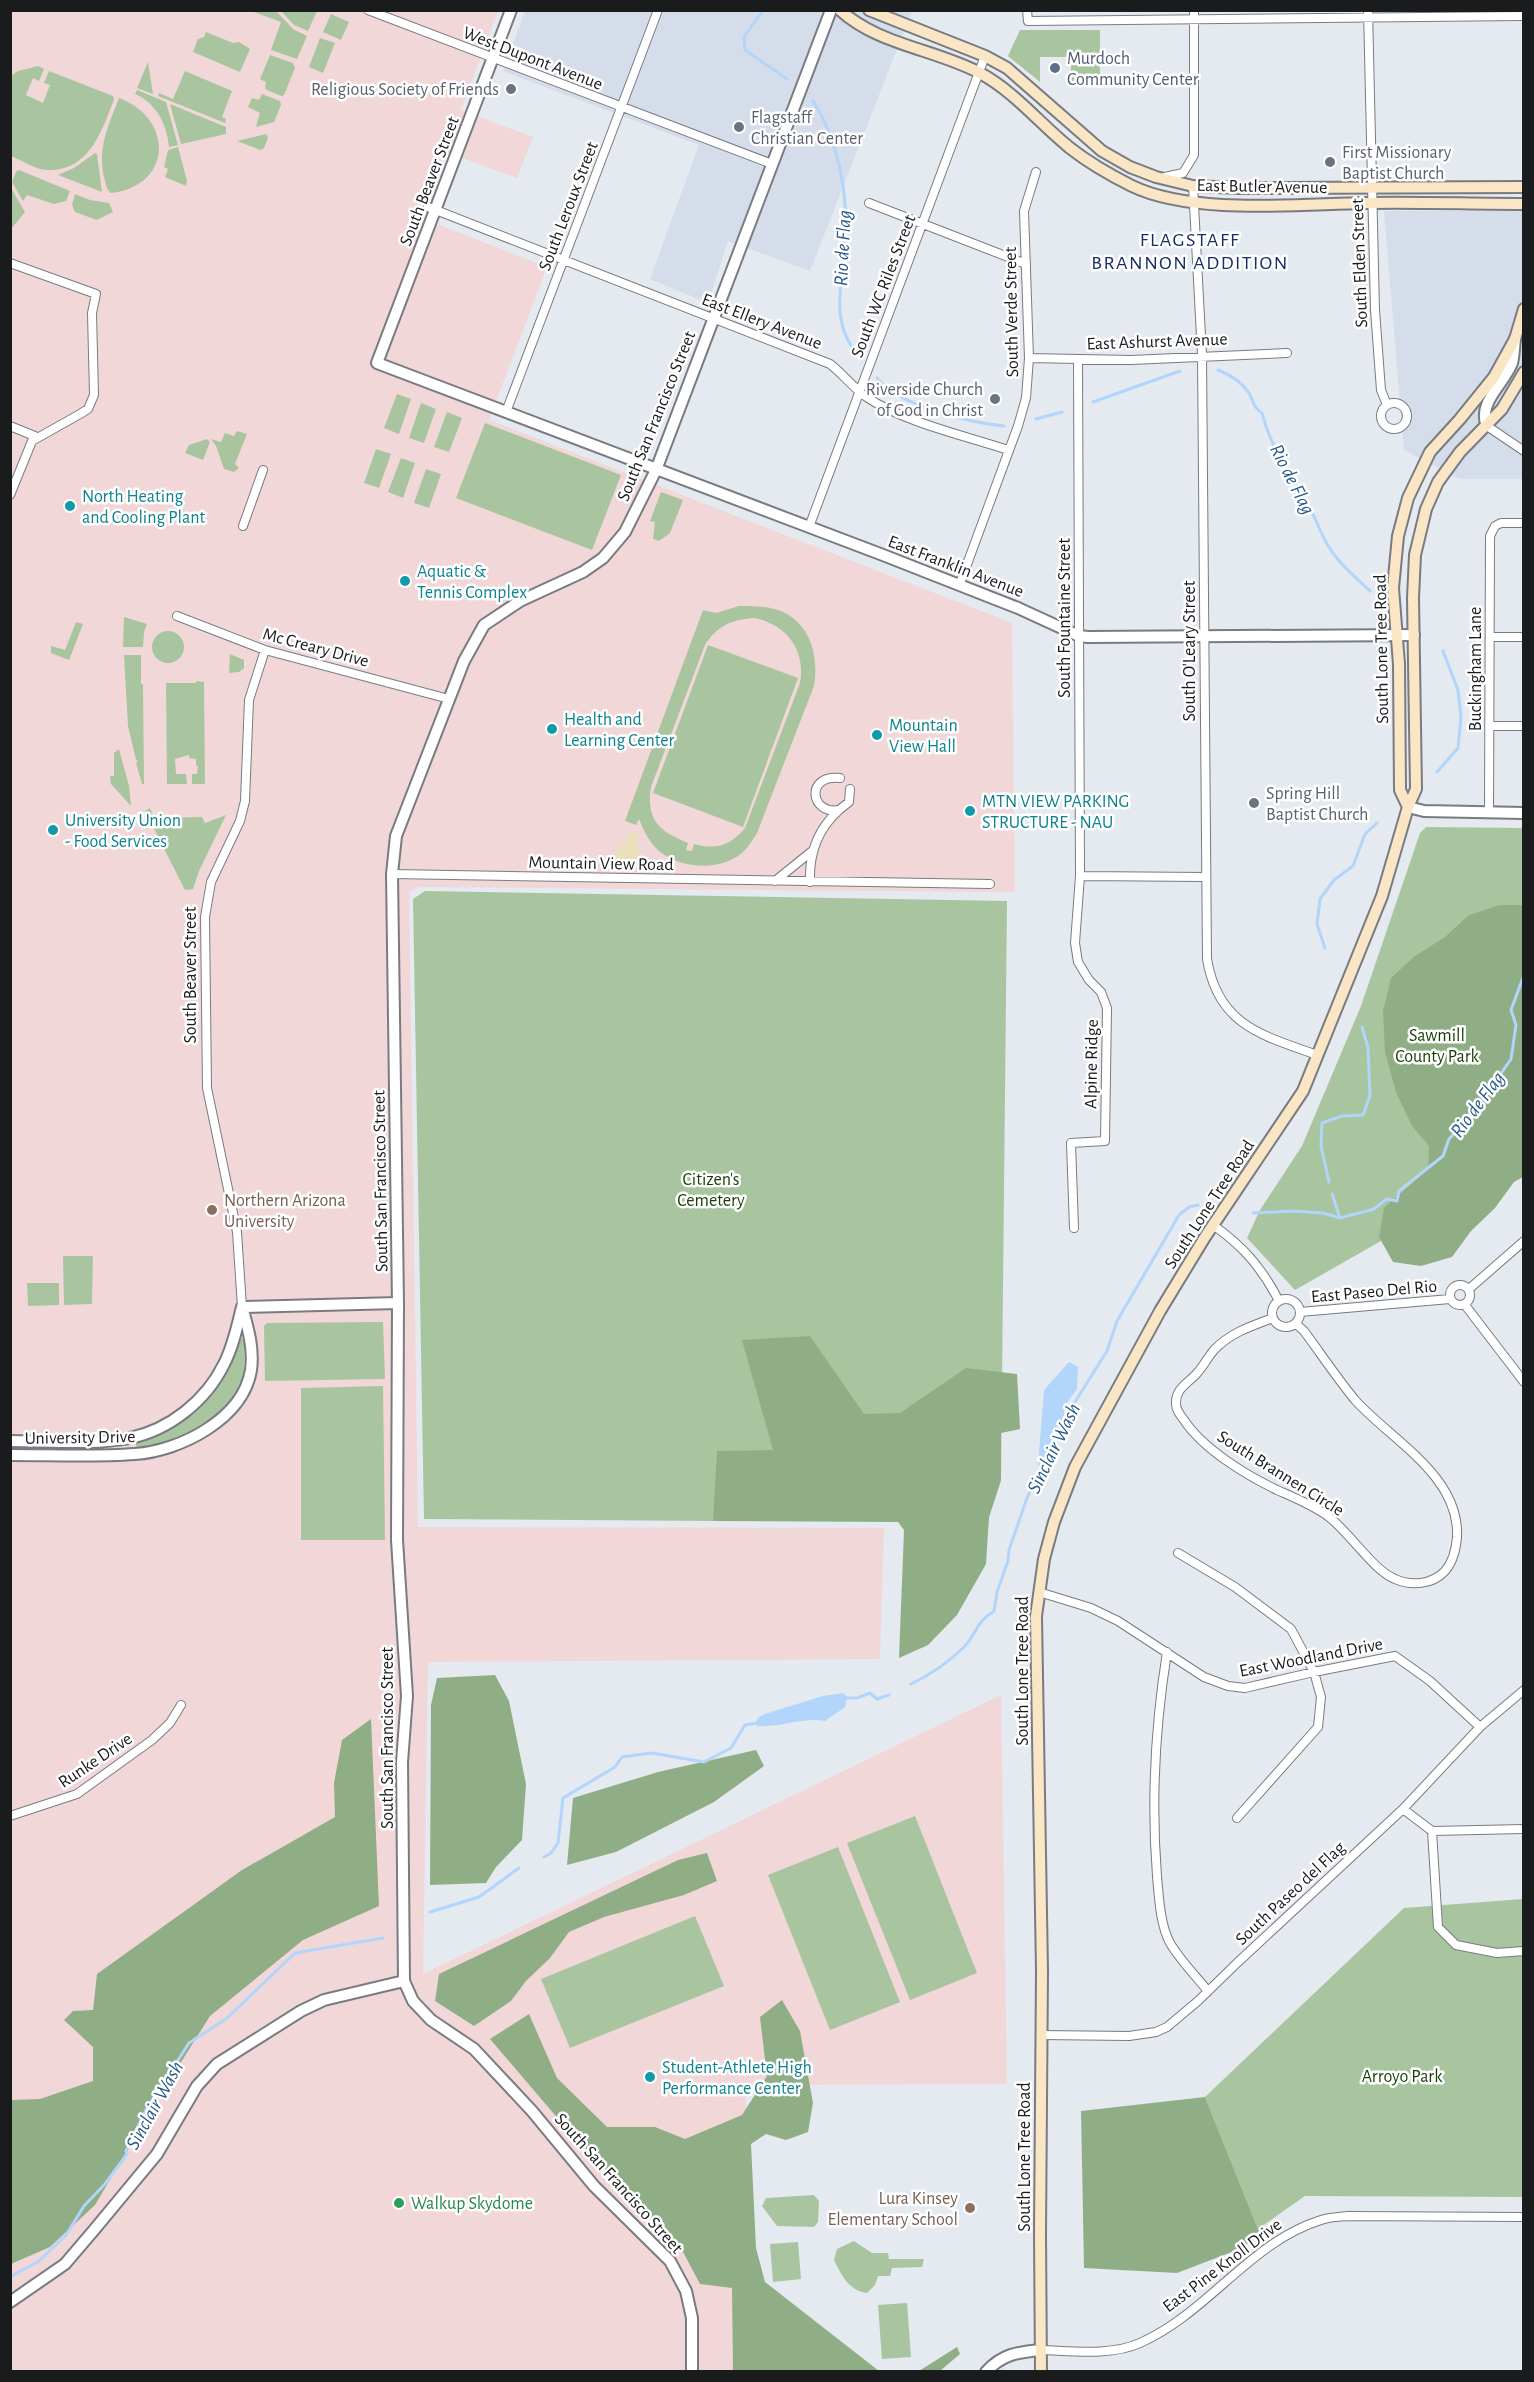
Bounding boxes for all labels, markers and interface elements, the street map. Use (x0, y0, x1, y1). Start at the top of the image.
street label: West Dupont Avenue (460, 24, 605, 94)
place label: Murdoch Community Center (1067, 50, 1199, 89)
marker: Murdoch Community Center (1048, 61, 1062, 75)
place label: Religious Society of Friends (311, 81, 499, 99)
marker: Religious Society of Friends (504, 82, 518, 96)
place label: Flagstaff Christian Center (751, 109, 863, 148)
street label: South Beaver Street (397, 114, 463, 248)
marker: Flagstaff Christian Center (732, 120, 746, 134)
street label: South Leroux Street (536, 139, 602, 273)
place label: First Missionary Baptist Church (1342, 144, 1452, 183)
marker: First Missionary Baptist Church (1323, 155, 1337, 169)
street label: East Butler Avenue (1197, 177, 1327, 197)
street label: South Elden Street (1349, 198, 1371, 328)
water label: Rio de Flag (831, 209, 855, 287)
street label: South WC Riles Street (848, 212, 920, 360)
district label: FLAGSTAFF BRANNON ADDITION (1091, 230, 1289, 273)
street label: South Verde Street (1002, 246, 1022, 377)
street label: East Ellery Avenue (699, 291, 824, 353)
street label: South San Francisco Street (614, 328, 699, 504)
street label: East Ashurst Avenue (1086, 331, 1228, 353)
place label: Riverside Church of God in Christ (866, 381, 983, 420)
marker: Riverside Church of God in Christ (988, 392, 1002, 406)
water label: Rio de Flag (1266, 441, 1318, 518)
place label: North Heating and Cooling Plant (82, 488, 205, 527)
marker: North Heating and Cooling Plant (63, 499, 77, 513)
street label: East Franklin Avenue (885, 533, 1026, 601)
street label: South Fountaine Street (1056, 538, 1074, 698)
place label: Aquatic & Tennis Complex (417, 563, 527, 602)
marker: Aquatic & Tennis Complex (398, 574, 412, 588)
street label: South Lone Tree Road (1372, 574, 1392, 724)
street label: South O'Leary Street (1181, 580, 1199, 722)
street label: Buckingham Lane (1467, 607, 1485, 731)
street label: Mc Creary Drive (261, 625, 371, 671)
place label: Health and Learning Center (564, 711, 675, 750)
place label: Mountain View Hall (889, 717, 958, 756)
marker: Health and Learning Center (545, 722, 559, 736)
marker: Mountain View Hall (870, 728, 884, 742)
place label: Spring Hill Baptist Church (1266, 785, 1368, 824)
place label: MTN VIEW PARKING STRUCTURE - NAU (982, 793, 1129, 832)
marker: Spring Hill Baptist Church (1247, 796, 1261, 810)
marker: MTN VIEW PARKING STRUCTURE - NAU (963, 804, 977, 818)
place label: University Union - Food Services (65, 812, 181, 851)
marker: University Union - Food Services (46, 823, 60, 837)
street label: Mountain View Road (528, 854, 674, 874)
street label: South Beaver Street (182, 906, 200, 1043)
street label: Alpine Ridge (1082, 1019, 1102, 1109)
park label: Sawmill County Park (1395, 1027, 1480, 1066)
water label: Rio de Flag (1447, 1068, 1509, 1141)
street label: South San Francisco Street (370, 1090, 392, 1272)
street label: South Lone Tree Road (1162, 1137, 1258, 1272)
park label: Citizen's Cemetery (677, 1171, 745, 1210)
place label: Northern Arizona University (224, 1192, 346, 1231)
marker: Northern Arizona University (205, 1203, 219, 1217)
street label: East Paseo Del Rio (1310, 1278, 1438, 1306)
water label: Sinclair Wash (1024, 1400, 1084, 1497)
street label: University Drive (24, 1428, 136, 1448)
street label: South Brannen Circle (1214, 1428, 1347, 1520)
street label: South Lone Tree Road (1014, 1596, 1032, 1746)
street label: East Woodland Drive (1238, 1635, 1385, 1681)
street label: South San Francisco Street (379, 1647, 397, 1829)
street label: Runke Drive (55, 1730, 136, 1792)
street label: South Paseo del Flag (1232, 1838, 1349, 1949)
water label: Sinclair Wash (123, 2058, 187, 2153)
place label: Student-Athlete High Performance Center (662, 2059, 812, 2098)
park label: Arroyo Park (1362, 2068, 1443, 2086)
marker: Student-Athlete High Performance Center (643, 2070, 657, 2084)
street label: South Lone Tree Road (1016, 2082, 1034, 2232)
street label: South San Francisco Street (551, 2110, 686, 2258)
place label: Lura Kinsey Elementary School (828, 2190, 958, 2229)
place label: Walkup Skydome (411, 2195, 533, 2213)
marker: Walkup Skydome (392, 2196, 406, 2210)
marker: Lura Kinsey Elementary School (963, 2201, 977, 2215)
street label: East Pine Knoll Drive (1160, 2215, 1285, 2316)

